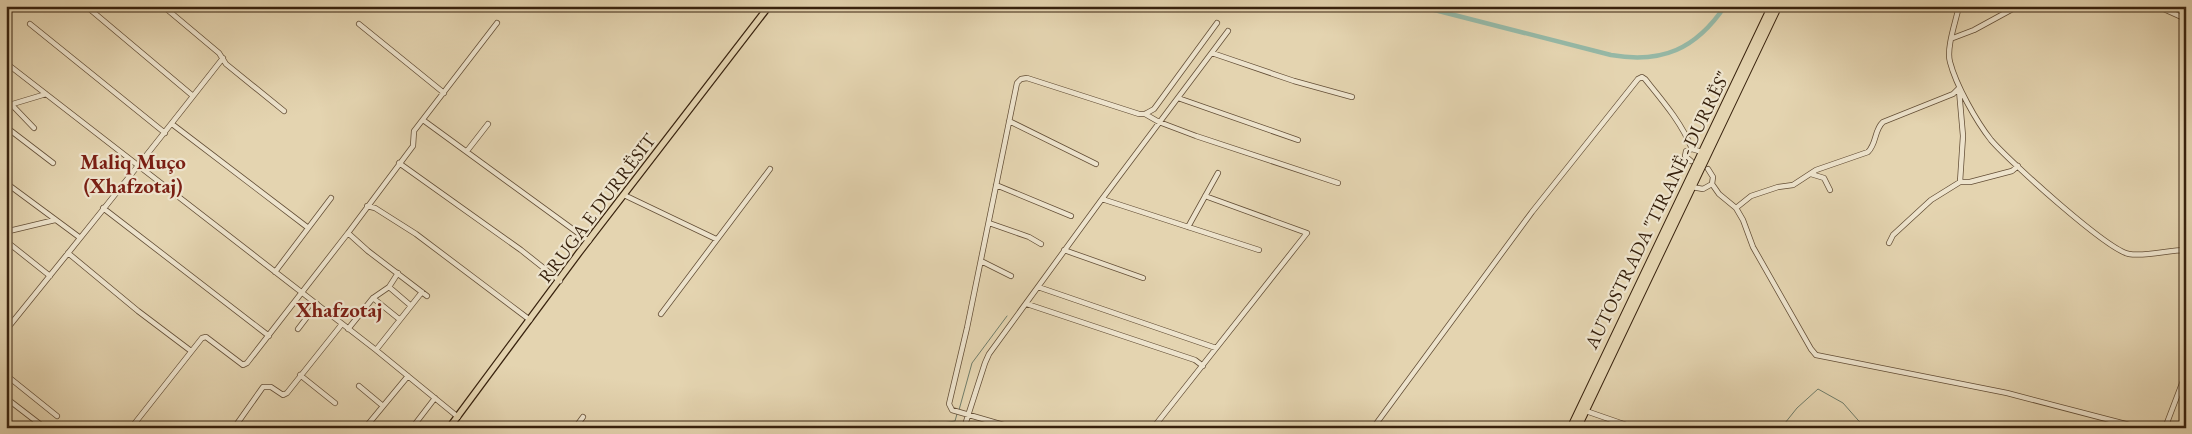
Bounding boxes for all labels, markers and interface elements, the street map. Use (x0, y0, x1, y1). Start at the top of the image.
street label: AUTOSTRADA "TIRANË - DURRËS" (1578, 67, 1735, 354)
street label: RRUGA E DURRËSIT (533, 128, 661, 288)
district label: Maliq Muço (Xhafzotaj) (80, 148, 186, 199)
district label: Xhafzotaj (295, 296, 382, 323)

